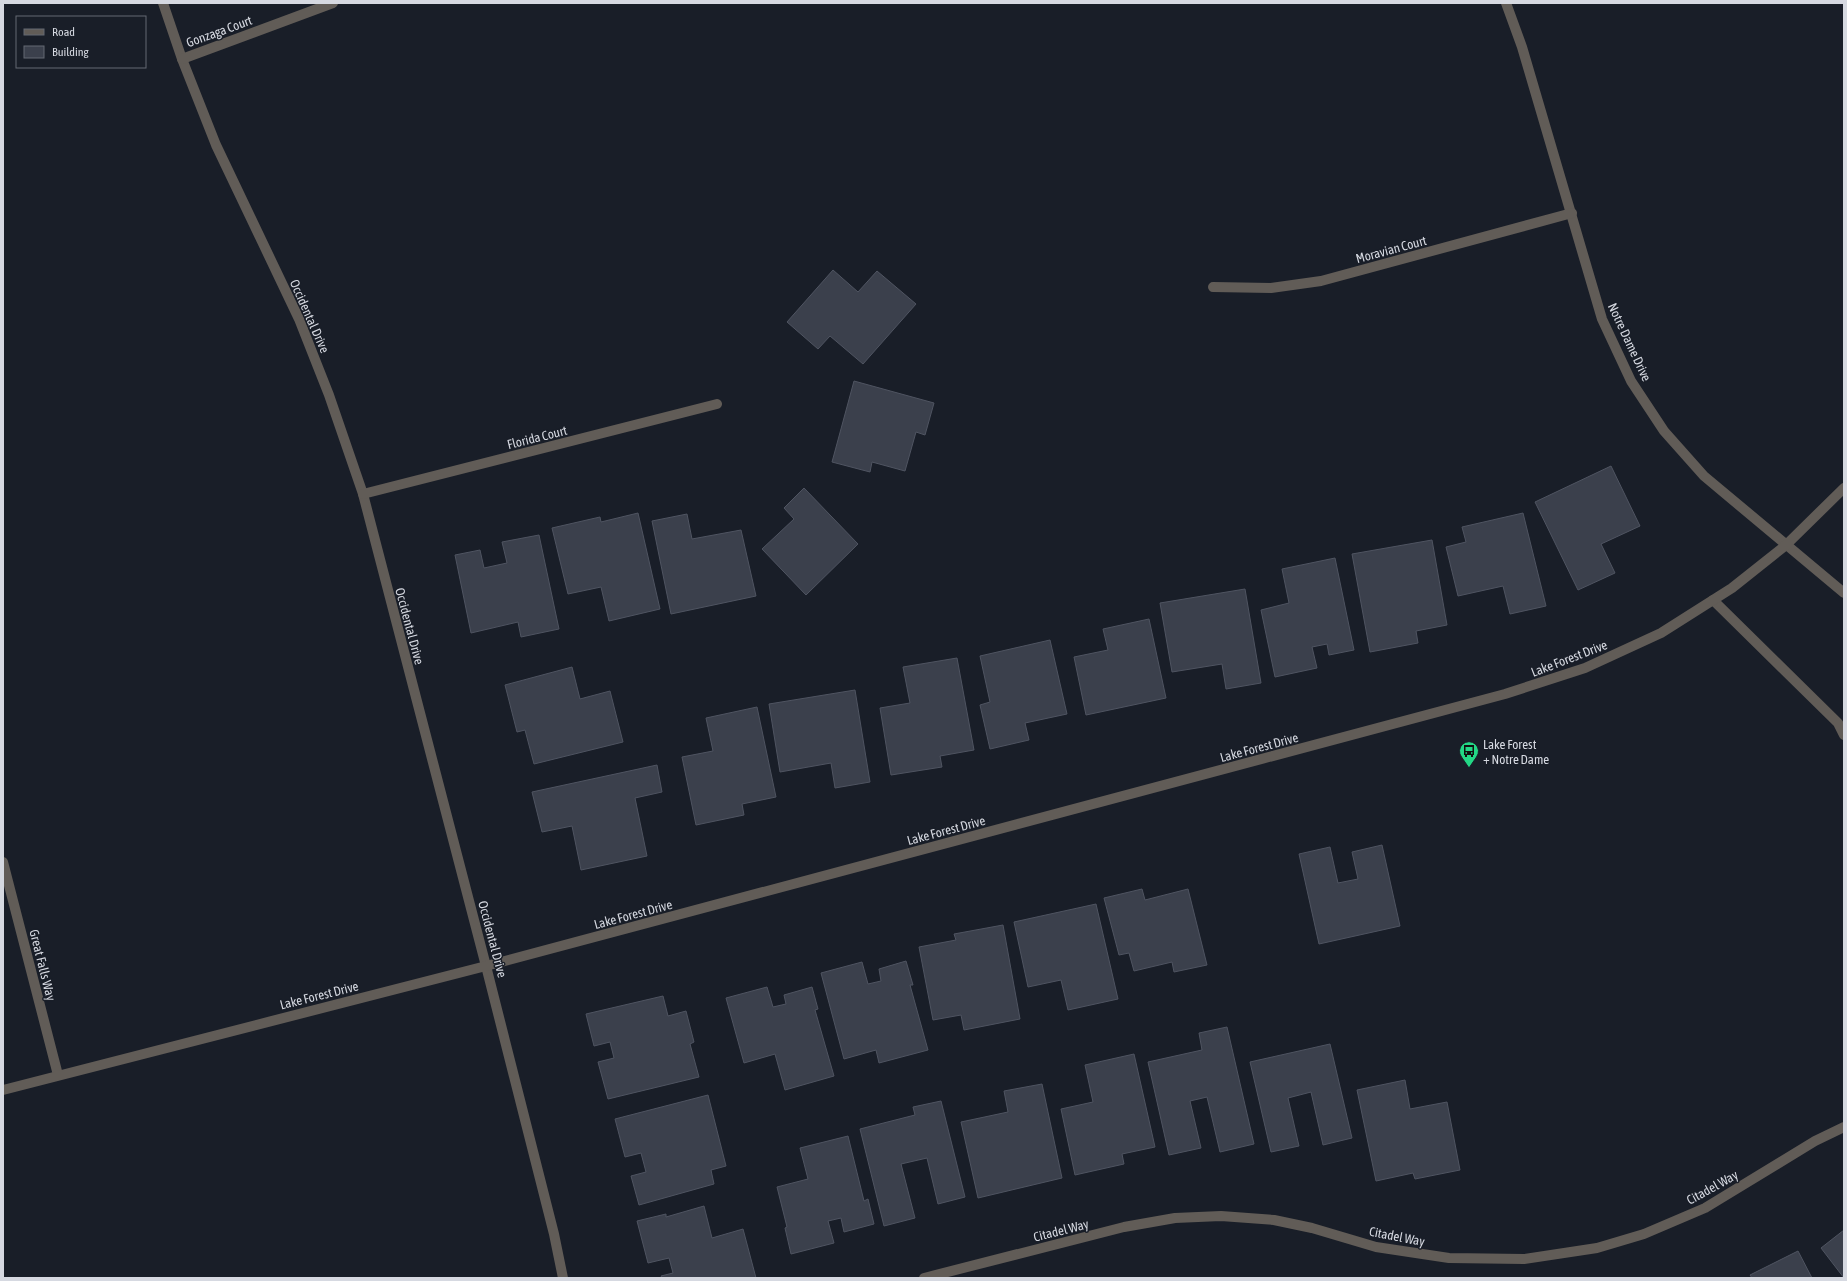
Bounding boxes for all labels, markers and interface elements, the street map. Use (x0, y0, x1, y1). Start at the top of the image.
street label: Gonzaga Court (184, 13, 254, 50)
legend (16, 16, 146, 68)
text: Road (52, 25, 75, 39)
text: Building (52, 45, 90, 59)
street label: Moravian Court (1354, 233, 1428, 266)
street label: Occidental Drive (287, 277, 332, 355)
street label: Notre Dame Drive (1605, 301, 1654, 384)
street label: Florida Court (506, 423, 569, 452)
street label: Occidental Drive (392, 586, 427, 666)
street label: Lake Forest Drive (1529, 637, 1609, 680)
street label: Lake Forest Drive (1218, 730, 1300, 765)
place label: Lake Forest + Notre Dame (1483, 737, 1549, 767)
bus stop icon: Lake Forest + Notre Dame (1458, 740, 1480, 768)
street label: Lake Forest Drive (905, 813, 987, 848)
street label: Lake Forest Drive (592, 897, 674, 932)
street label: Occidental Drive (475, 899, 510, 979)
street label: Great Falls Way (26, 928, 59, 1003)
street label: Lake Forest Drive (278, 978, 360, 1012)
street label: Citadel Way (1684, 1167, 1741, 1208)
street label: Citadel Way (1032, 1216, 1091, 1245)
street label: Citadel Way (1368, 1224, 1427, 1249)

